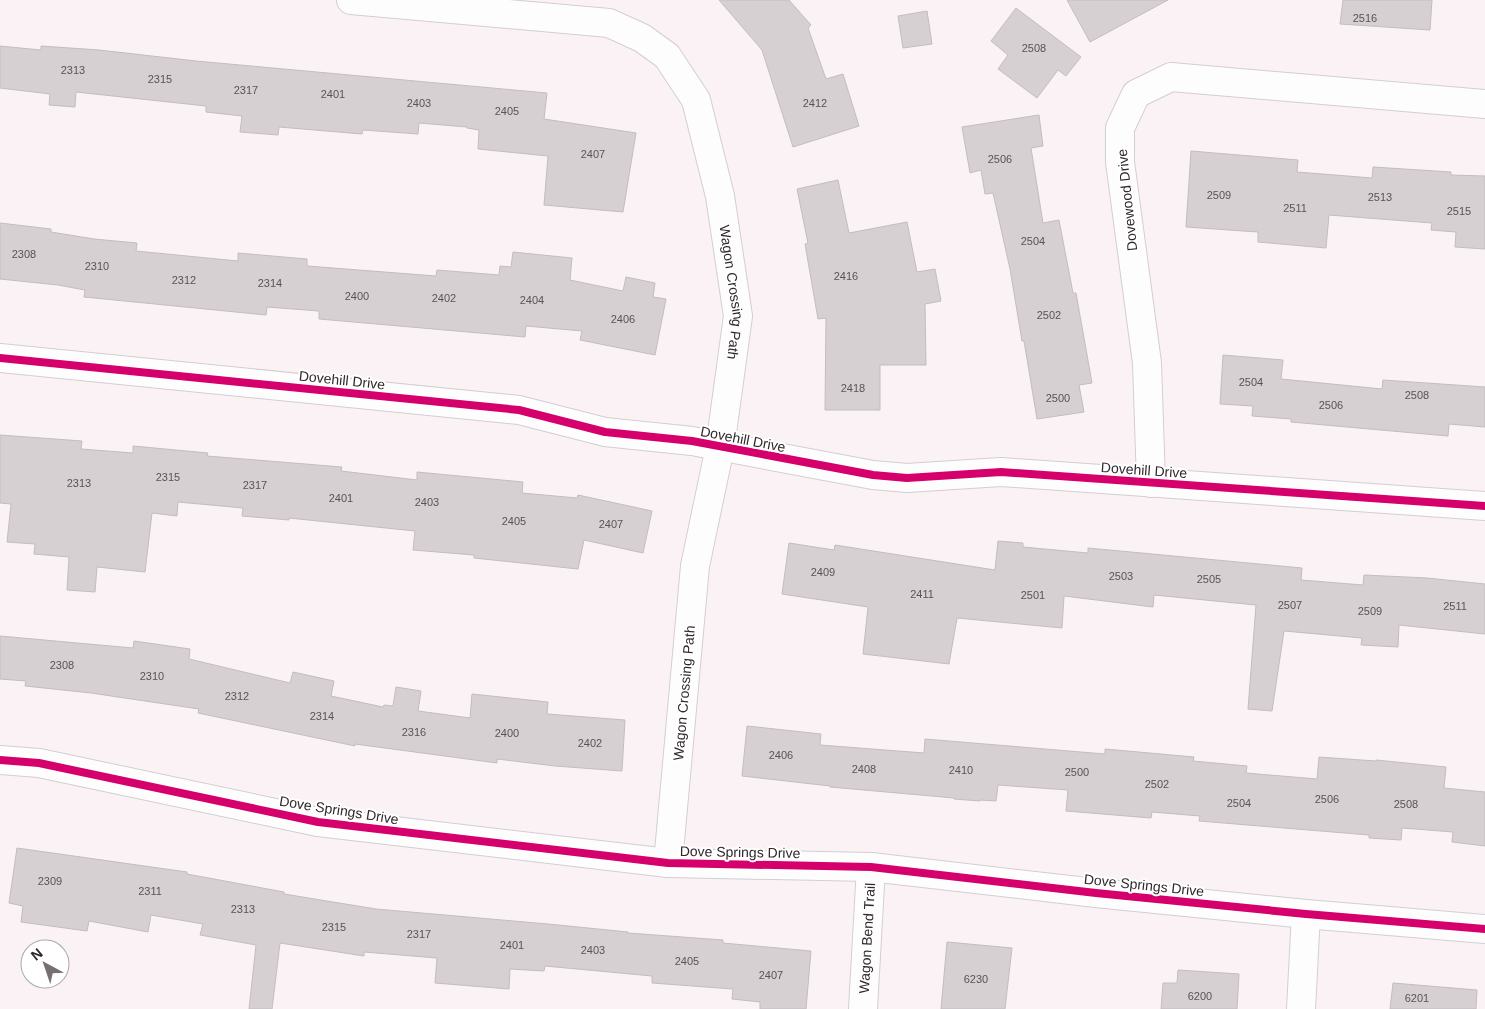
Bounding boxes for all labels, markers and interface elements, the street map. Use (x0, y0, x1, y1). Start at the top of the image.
house number: 2516 (1353, 12, 1377, 24)
house number: 2508 (1022, 42, 1046, 54)
house number: 2313 (61, 64, 85, 76)
house number: 2315 (148, 73, 172, 85)
house number: 2317 (234, 84, 258, 96)
house number: 2401 (321, 88, 345, 100)
house number: 2403 (407, 97, 431, 109)
house number: 2412 (803, 97, 827, 109)
house number: 2405 (495, 105, 519, 117)
house number: 2407 (581, 148, 605, 160)
street label: Dovewood Drive (1114, 148, 1140, 252)
house number: 2506 (988, 153, 1012, 165)
house number: 2509 (1207, 189, 1231, 201)
house number: 2513 (1368, 191, 1392, 203)
house number: 2511 (1283, 202, 1307, 214)
house number: 2515 (1447, 205, 1471, 217)
street label: Wagon Crossing Path (716, 224, 746, 361)
house number: 2504 (1021, 235, 1045, 247)
house number: 2308 (12, 248, 36, 260)
house number: 2310 (85, 260, 109, 272)
house number: 2416 (834, 270, 858, 282)
house number: 2312 (172, 274, 196, 286)
house number: 2314 (258, 277, 282, 289)
house number: 2400 (345, 290, 369, 302)
house number: 2402 (432, 292, 456, 304)
house number: 2404 (520, 294, 544, 306)
house number: 2502 (1037, 309, 1061, 321)
house number: 2406 (611, 313, 635, 325)
street label: Dovehill Drive (298, 368, 386, 392)
house number: 2504 (1239, 376, 1263, 388)
house number: 2418 (841, 382, 865, 394)
house number: 2508 (1405, 389, 1429, 401)
house number: 2500 (1046, 392, 1070, 404)
house number: 2506 (1319, 399, 1343, 411)
street label: Dovehill Drive (699, 423, 787, 455)
street label: Dovehill Drive (1100, 459, 1188, 481)
house number: 2315 (156, 471, 180, 483)
house number: 2313 (67, 477, 91, 489)
house number: 2317 (243, 479, 267, 491)
house number: 2401 (329, 492, 353, 504)
house number: 2403 (415, 496, 439, 508)
house number: 2405 (502, 515, 526, 527)
house number: 2407 (599, 518, 623, 530)
house number: 2409 (811, 566, 835, 578)
house number: 2503 (1109, 570, 1133, 582)
house number: 2505 (1197, 573, 1221, 585)
house number: 2411 (910, 588, 934, 600)
house number: 2501 (1021, 589, 1045, 601)
house number: 2507 (1278, 599, 1302, 611)
house number: 2511 (1443, 600, 1467, 612)
house number: 2509 (1358, 605, 1382, 617)
street label: Wagon Crossing Path (670, 625, 698, 761)
house number: 2308 (50, 659, 74, 671)
house number: 2310 (140, 670, 164, 682)
house number: 2312 (225, 690, 249, 702)
house number: 2314 (310, 710, 334, 722)
house number: 2316 (402, 726, 426, 738)
house number: 2400 (495, 727, 519, 739)
house number: 2402 (578, 737, 602, 749)
house number: 2406 (769, 749, 793, 761)
house number: 2408 (852, 763, 876, 775)
house number: 2410 (949, 764, 973, 776)
house number: 2500 (1065, 766, 1089, 778)
house number: 2502 (1145, 778, 1169, 790)
street label: Dove Springs Drive (278, 793, 400, 827)
house number: 2506 (1315, 793, 1339, 805)
house number: 2504 (1227, 797, 1251, 809)
house number: 2508 (1394, 798, 1418, 810)
street label: Dove Springs Drive (680, 843, 801, 861)
street label: Dove Springs Drive (1083, 871, 1205, 899)
house number: 2309 (38, 875, 62, 887)
street label: Wagon Bend Trail (856, 882, 878, 994)
house number: 2311 (138, 885, 162, 897)
house number: 2313 (231, 903, 255, 915)
house number: 2315 (322, 921, 346, 933)
house number: 2317 (407, 928, 431, 940)
north arrow (20, 939, 70, 989)
house number: 2401 (500, 939, 524, 951)
house number: 2403 (581, 944, 605, 956)
text: N (28, 945, 46, 963)
house number: 2405 (675, 955, 699, 967)
house number: 2407 (759, 969, 783, 981)
house number: 6230 (964, 973, 988, 985)
house number: 6200 (1188, 990, 1212, 1002)
house number: 6201 (1405, 992, 1429, 1004)

